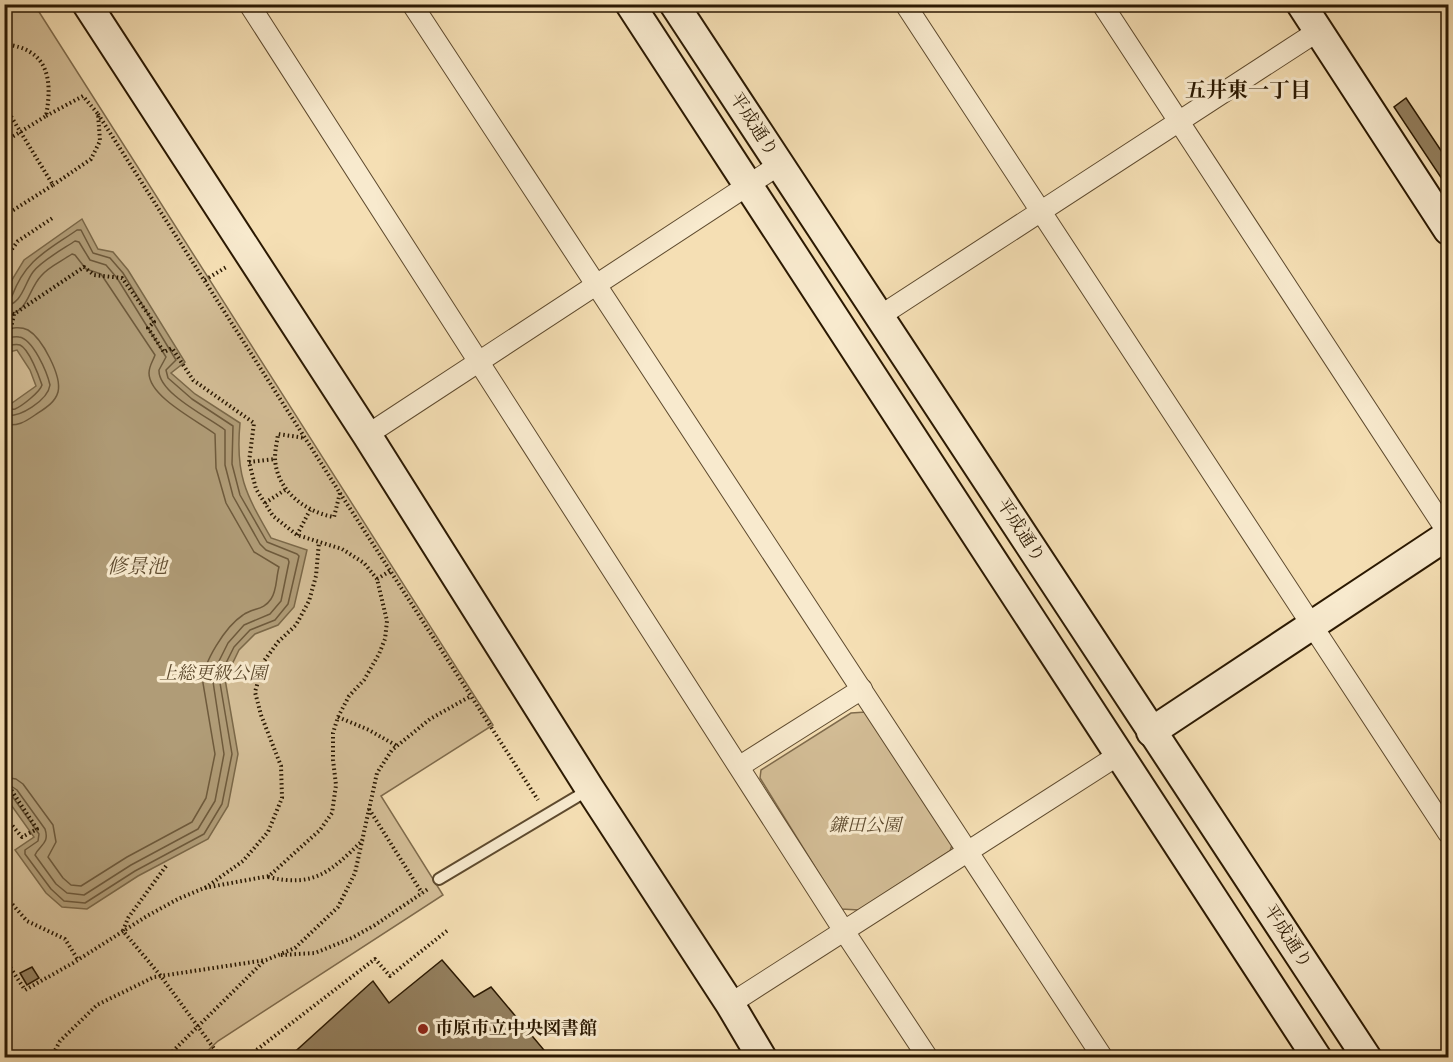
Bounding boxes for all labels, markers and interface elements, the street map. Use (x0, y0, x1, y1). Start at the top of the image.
district label: 五井東一丁目 (1185, 78, 1311, 105)
street label: 平成通り (724, 89, 782, 161)
street label: 平成通り (991, 495, 1049, 567)
water label: 修景池 (107, 555, 169, 580)
park label: 上総更級公園 (159, 663, 270, 686)
park label: 鎌田公園 (829, 815, 904, 838)
street label: 平成通り (1258, 901, 1316, 973)
place label: 市原市立中央図書館 (435, 1018, 597, 1041)
marker: 市原市立中央図書館 (416, 1022, 430, 1036)

